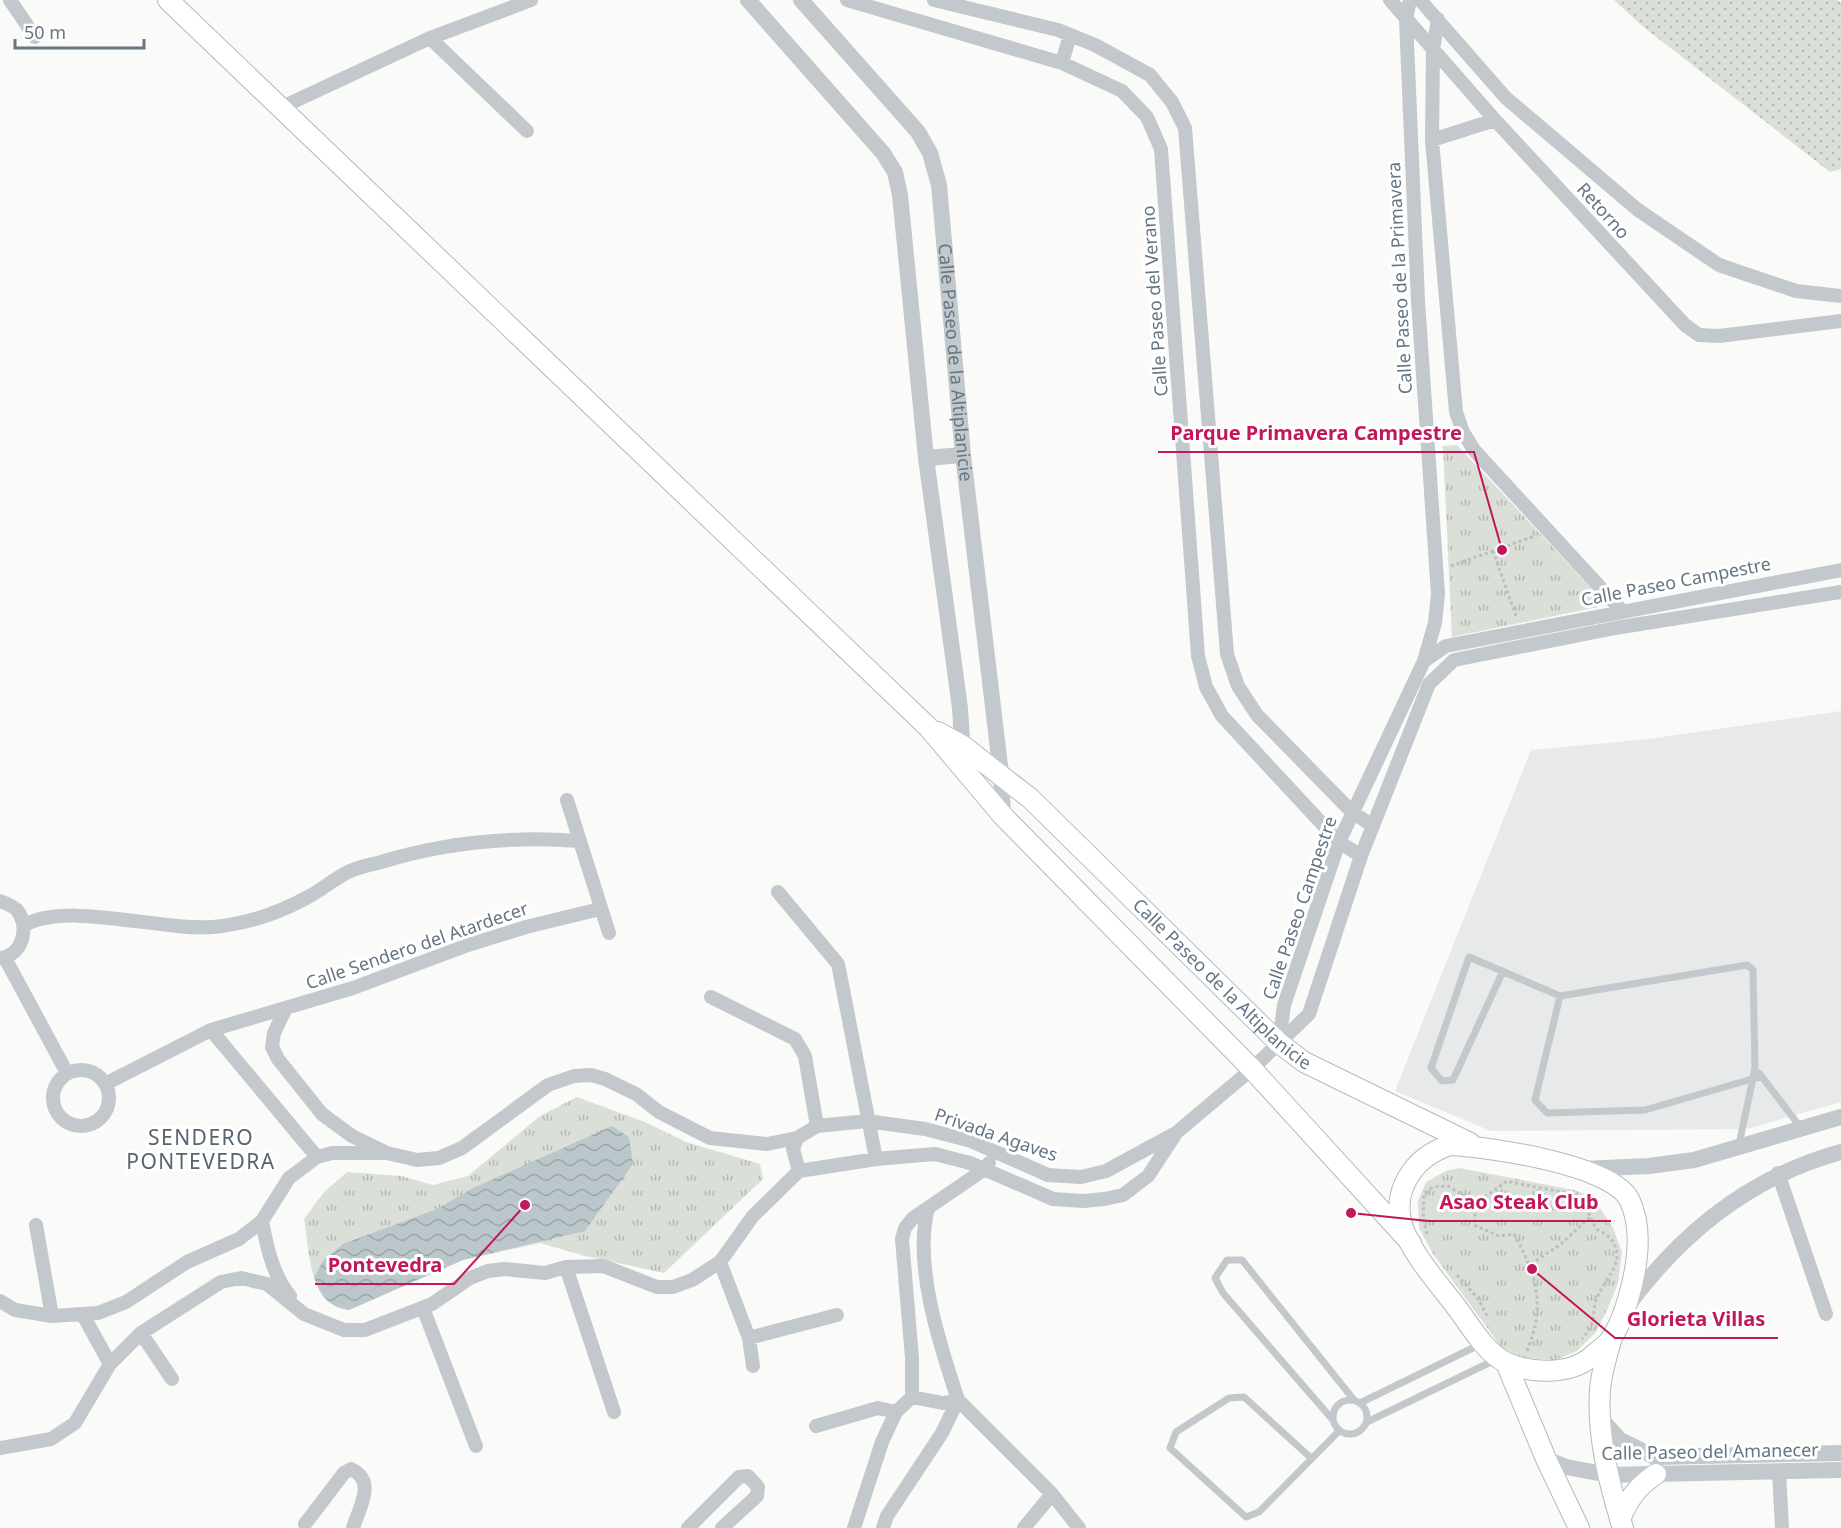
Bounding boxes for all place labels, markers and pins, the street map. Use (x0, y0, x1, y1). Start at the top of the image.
callout: Parque Primavera Campestre (1158, 414, 1474, 452)
callout: Asao Steak Club (1428, 1183, 1611, 1221)
callout: Pontevedra (315, 1246, 454, 1284)
callout: Glorieta Villas (1615, 1300, 1778, 1338)

